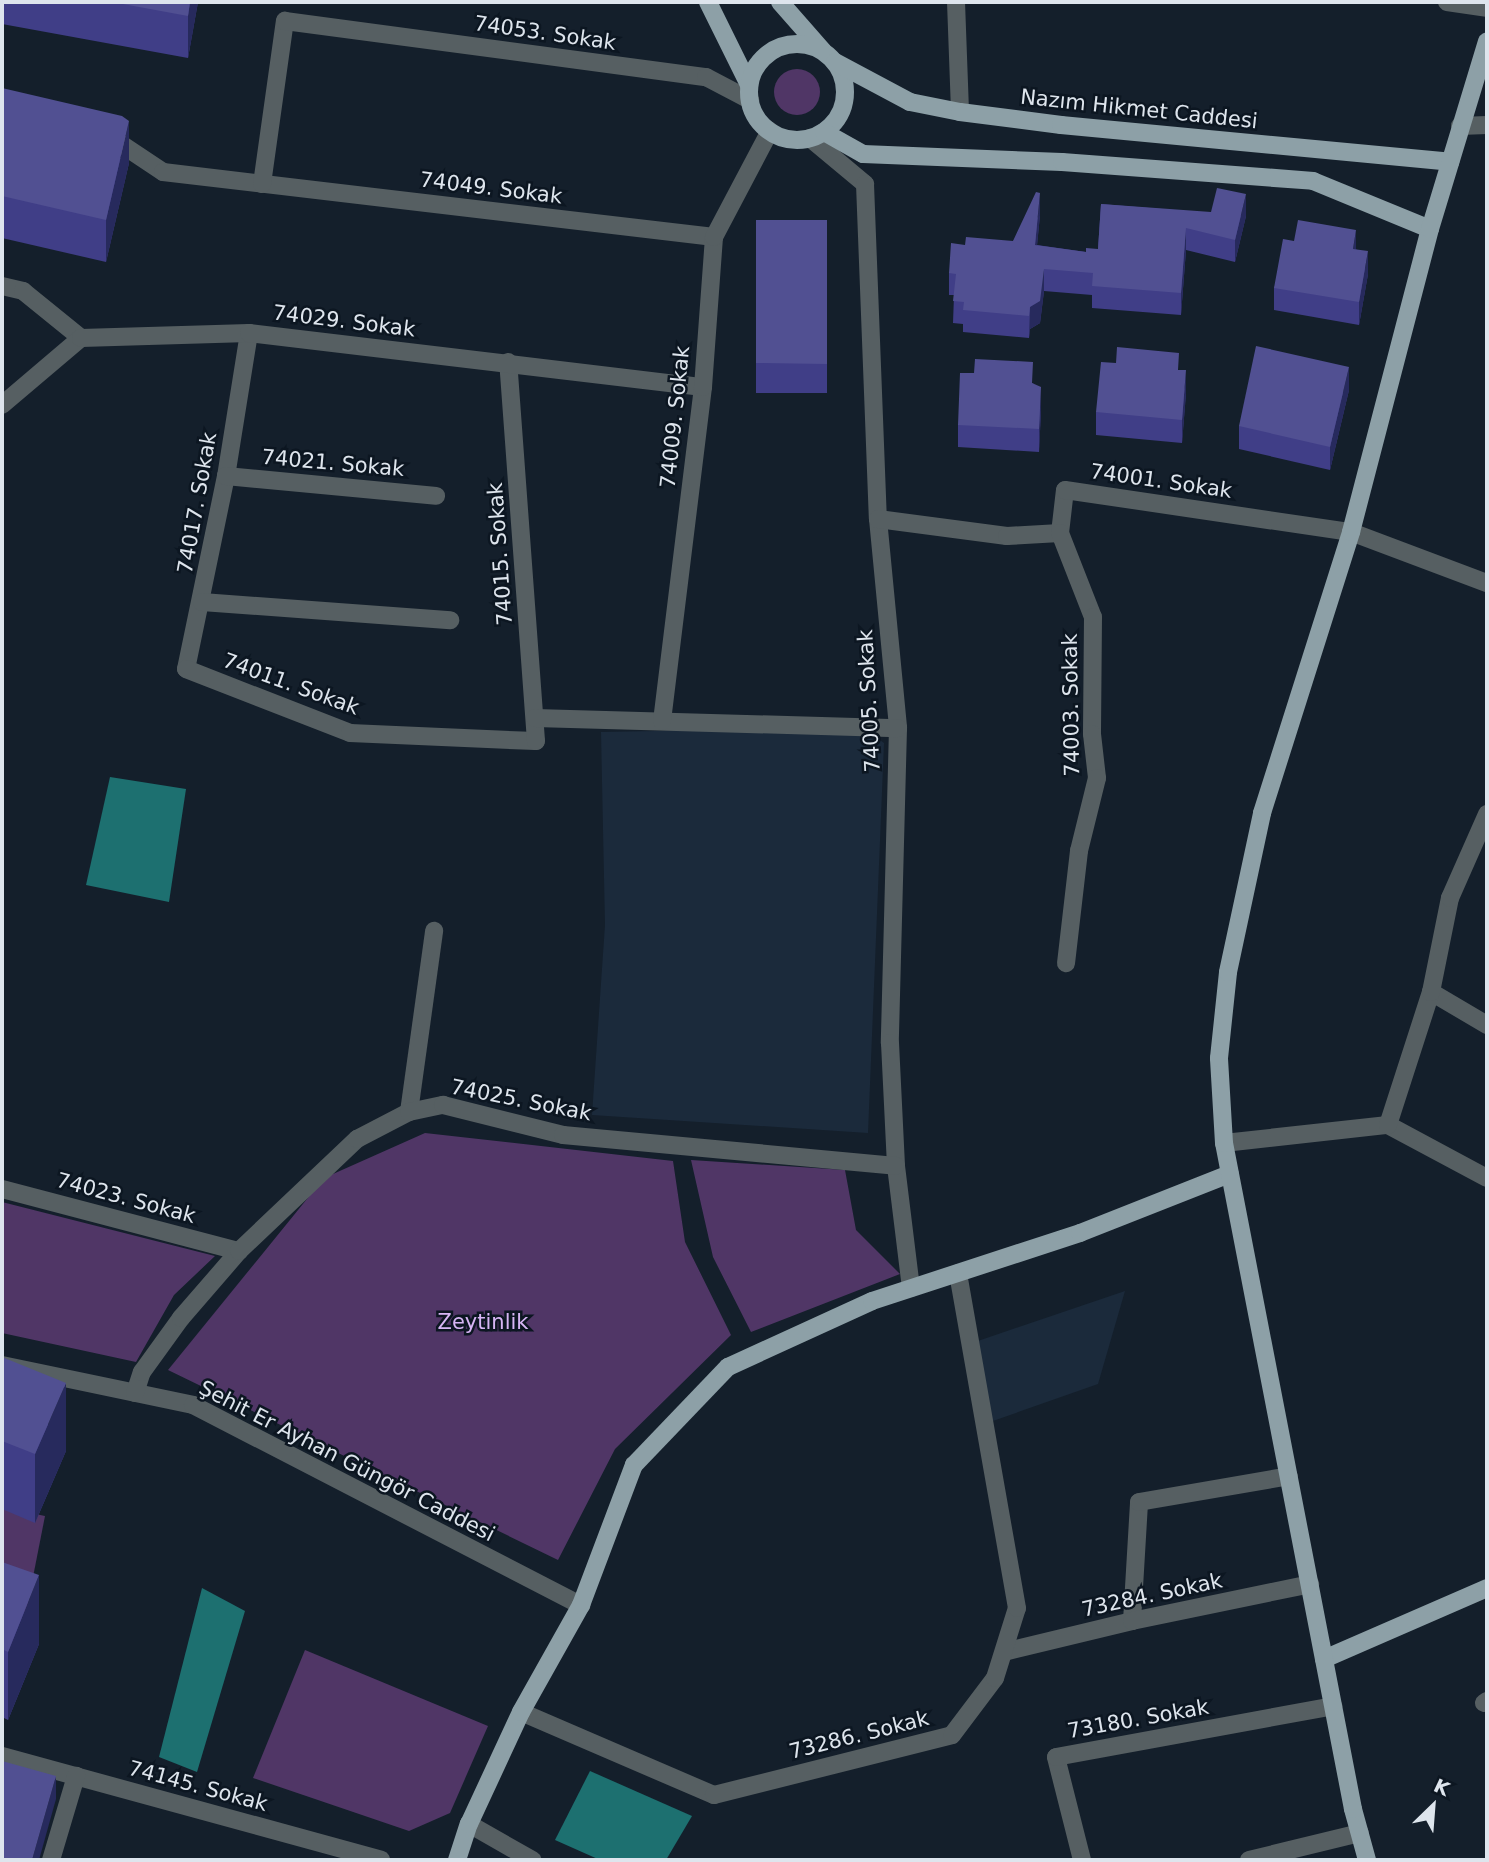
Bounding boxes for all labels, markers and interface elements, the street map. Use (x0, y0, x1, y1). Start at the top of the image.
street label: 74053. Sokak (472, 11, 618, 55)
street label: Nazım Hikmet Caddesi (1019, 84, 1259, 134)
street label: 74049. Sokak (418, 167, 564, 209)
street label: 74029. Sokak (271, 300, 417, 342)
street label: 74009. Sokak (655, 344, 695, 490)
street label: 74017. Sokak (172, 430, 222, 576)
street label: 74021. Sokak (261, 444, 405, 482)
street label: 74001. Sokak (1088, 459, 1234, 503)
street label: 74015. Sokak (482, 482, 518, 626)
street label: 74005. Sokak (853, 629, 885, 773)
street label: 74003. Sokak (1057, 633, 1085, 777)
street label: 74011. Sokak (219, 648, 363, 720)
street label: 74025. Sokak (448, 1074, 594, 1126)
street label: 74023. Sokak (54, 1167, 198, 1229)
park label: Zeytinlik (438, 1309, 528, 1335)
street label: Şehit Er Ayhan Güngör Caddesi (195, 1375, 499, 1547)
street label: 73284. Sokak (1079, 1568, 1225, 1622)
street label: 73180. Sokak (1065, 1694, 1211, 1744)
street label: 73286. Sokak (787, 1705, 931, 1765)
street label: 74145. Sokak (126, 1755, 270, 1817)
north arrow (1398, 1771, 1468, 1841)
text: K (1431, 1774, 1453, 1800)

